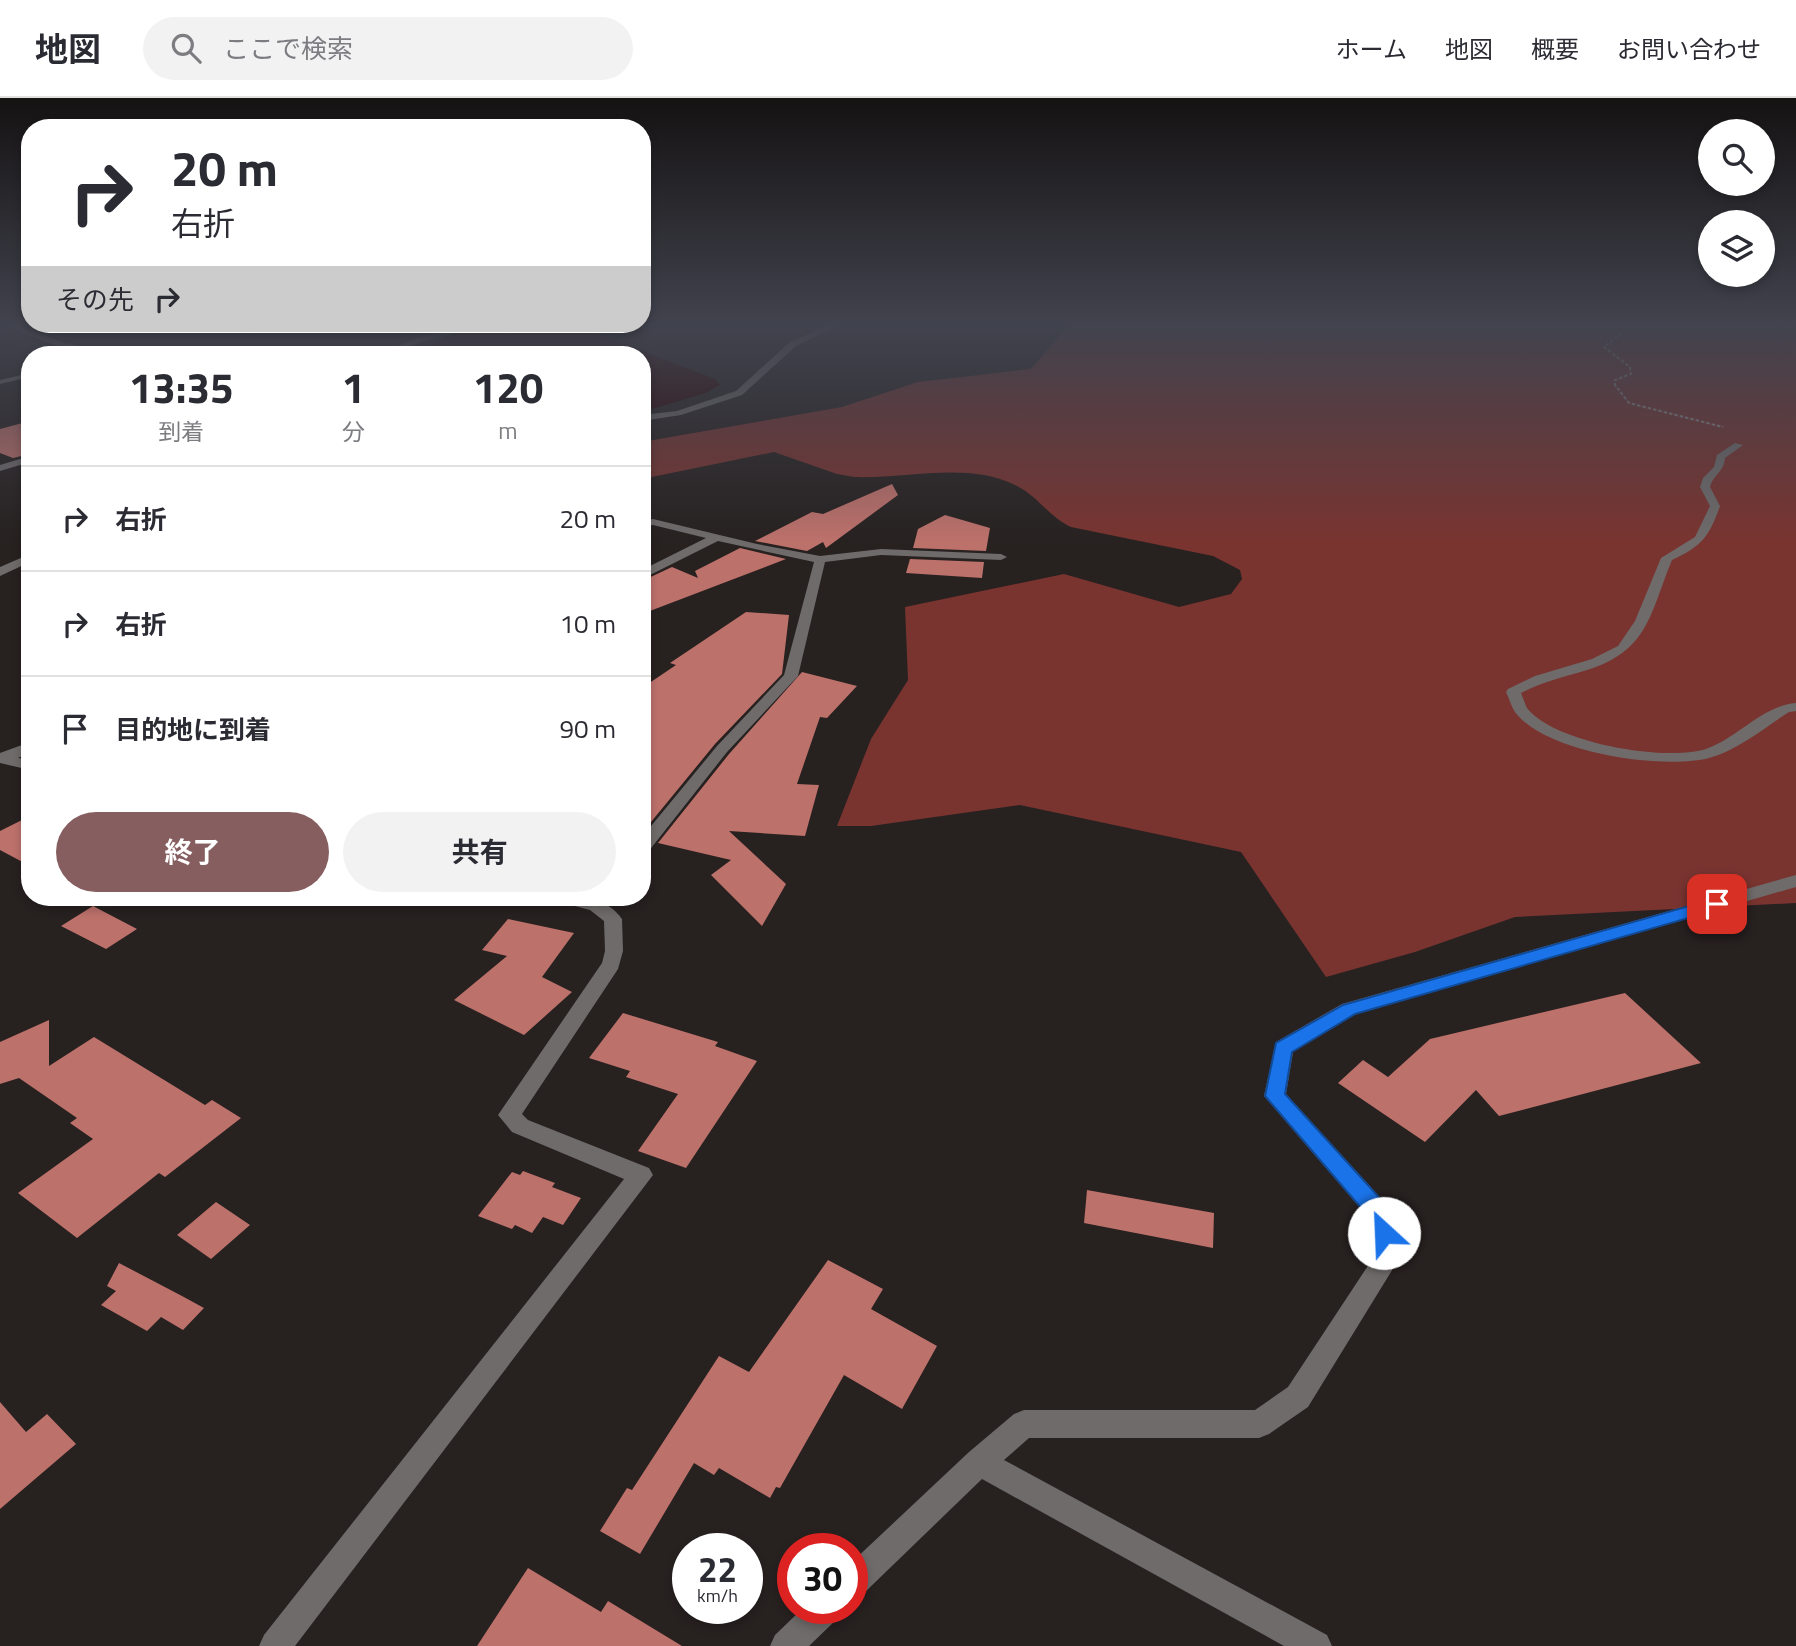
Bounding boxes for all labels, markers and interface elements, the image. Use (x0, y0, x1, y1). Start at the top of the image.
search box (143, 17, 633, 80)
text: 地図 (35, 24, 101, 74)
icon: search (167, 29, 205, 67)
text: ここで検索 (223, 29, 353, 68)
text: ホーム (1336, 31, 1407, 67)
text: 地図 (1445, 31, 1493, 67)
text: 概要 (1531, 31, 1579, 67)
text: お問い合わせ (1617, 31, 1761, 67)
map controls (1698, 119, 1775, 287)
button: search (1698, 119, 1775, 196)
text: 20 m (171, 130, 278, 205)
icon: right (56, 147, 147, 238)
text: 右折 (171, 199, 235, 247)
button: layers (1698, 210, 1775, 287)
text: その先 (56, 280, 134, 319)
icon: right (148, 280, 186, 318)
text: 13:35 (129, 355, 234, 419)
text: 1 (341, 355, 365, 419)
text: 120 (473, 355, 543, 419)
text: m (498, 413, 518, 448)
text: 到着 (158, 414, 204, 449)
text: 分 (342, 414, 365, 449)
text: 20 m (559, 499, 616, 538)
icon: right (56, 500, 94, 538)
text: 右折 (115, 500, 167, 539)
text: 10 m (559, 604, 616, 643)
icon: right (56, 605, 94, 643)
text: 右折 (115, 605, 167, 644)
text: 90 m (559, 709, 616, 748)
icon: arrive (56, 710, 94, 748)
text: 目的地に到着 (115, 710, 271, 749)
button: 終了 (56, 812, 329, 892)
button: 共有 (343, 812, 616, 892)
pin (1687, 874, 1747, 934)
icon: arrive (1698, 885, 1736, 923)
position arrow (1347, 1196, 1421, 1270)
speed limit sign: 30 (777, 1533, 868, 1624)
text: 22 (698, 1542, 737, 1596)
text: km/h (697, 1582, 738, 1609)

